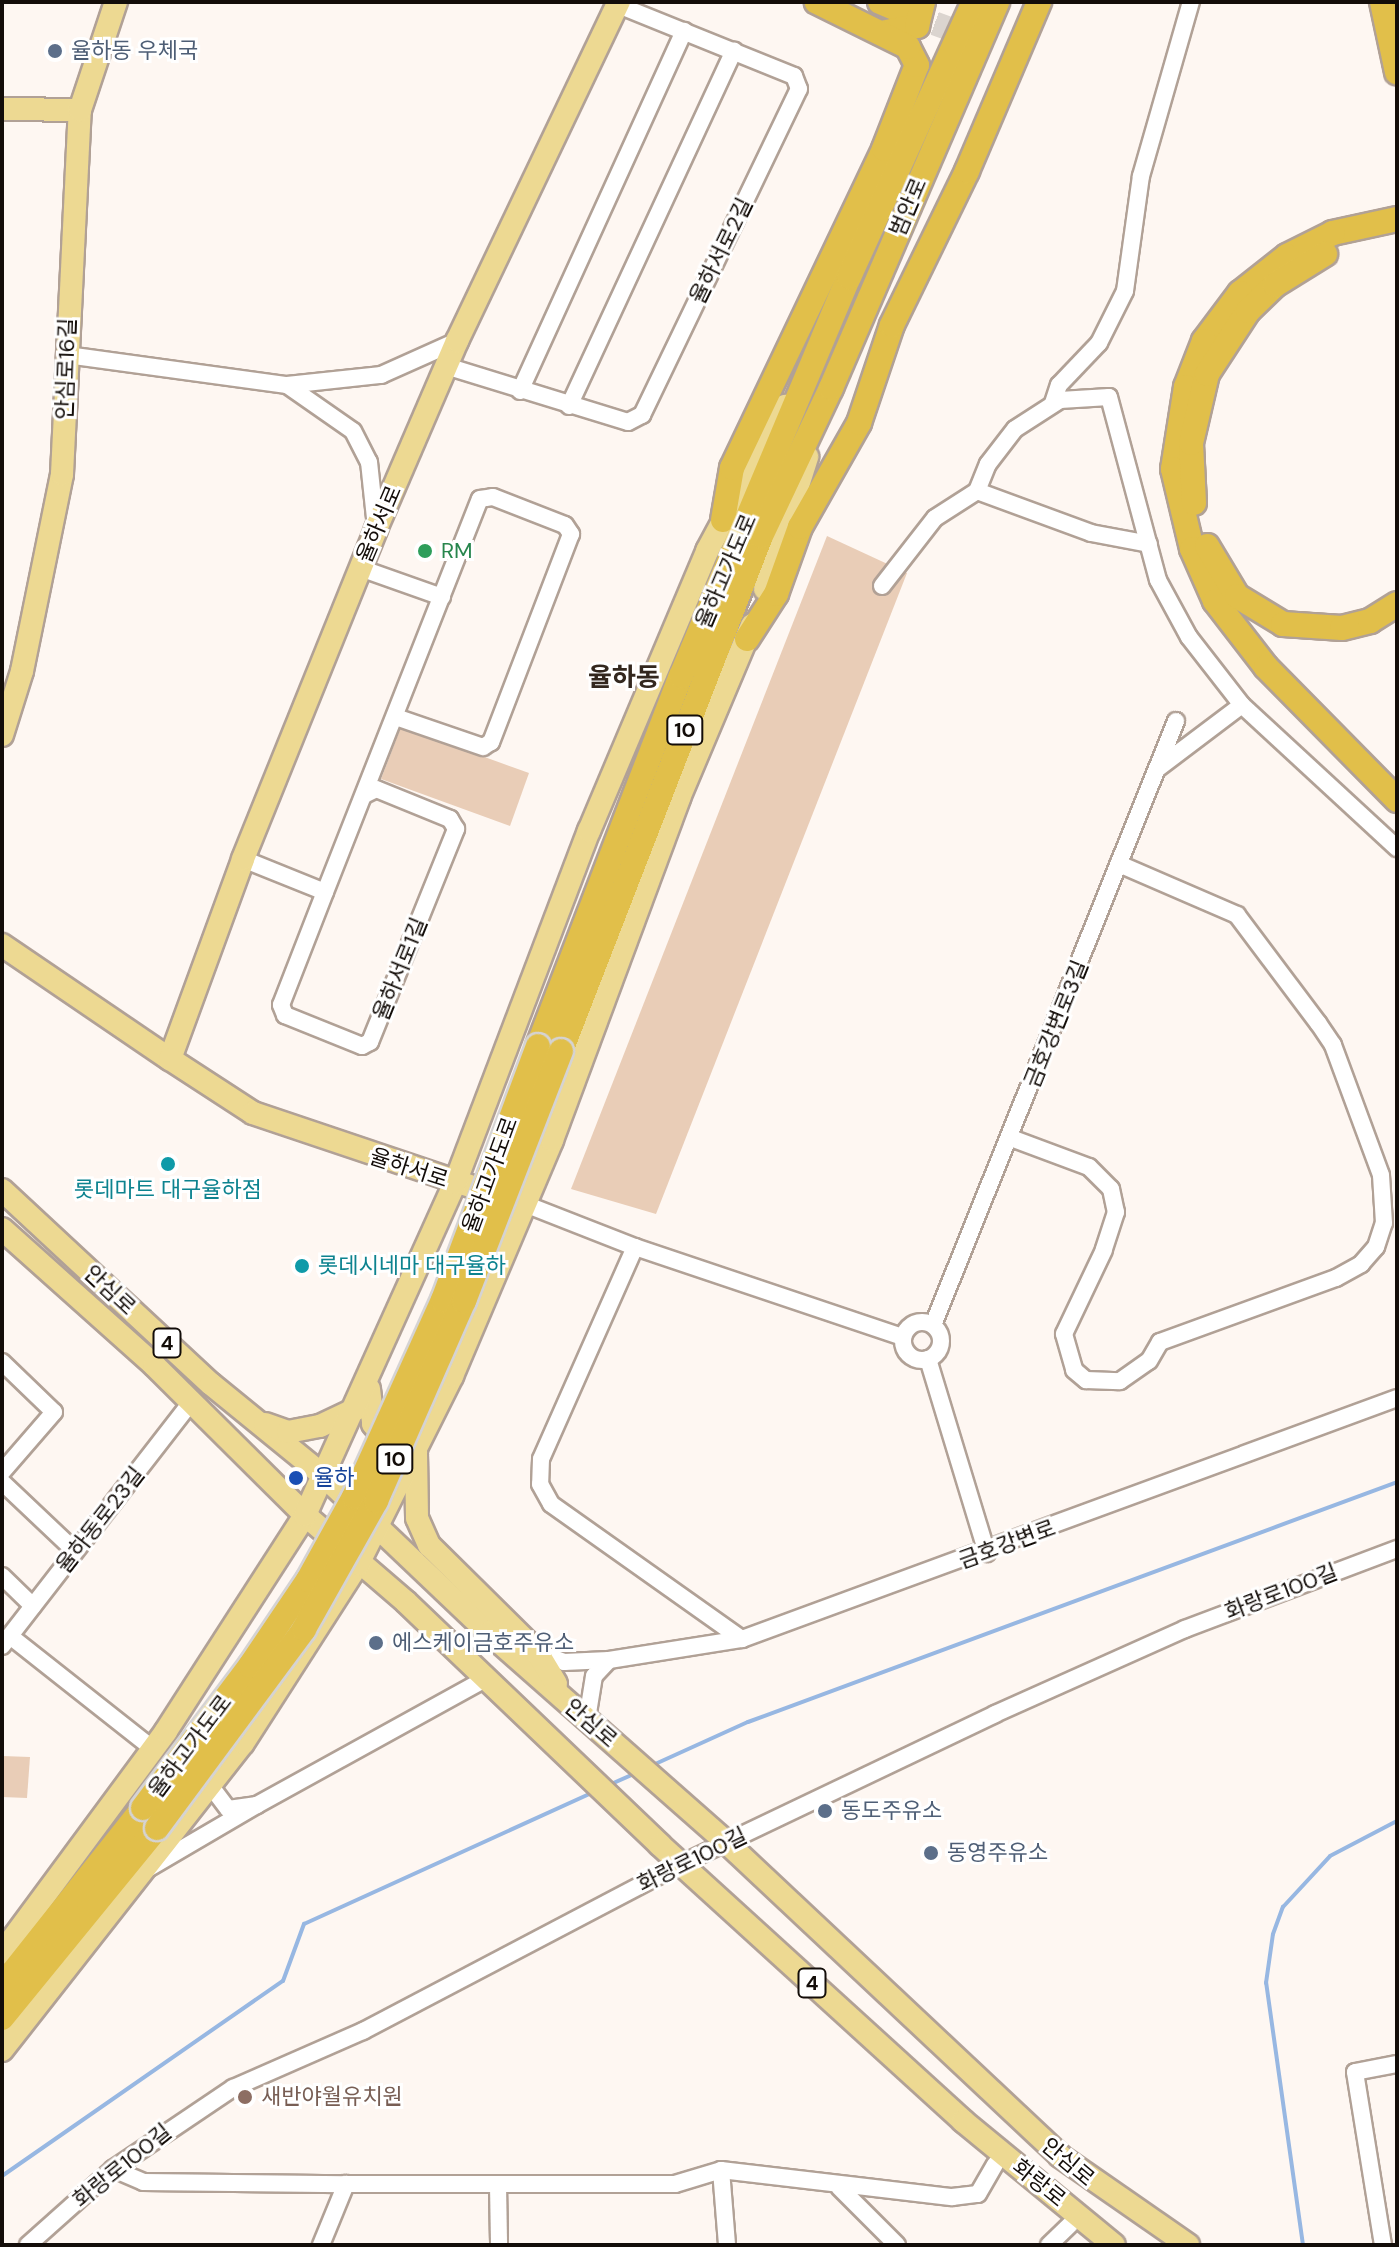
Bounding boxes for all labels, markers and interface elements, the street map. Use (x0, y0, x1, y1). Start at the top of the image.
place label: 율하동 우체국 (71, 38, 198, 64)
marker: 율하동 우체국 (46, 42, 64, 60)
street label: 범안로 (884, 174, 932, 240)
street label: 율하서로2길 (684, 194, 758, 308)
street label: 안심로16길 (51, 318, 81, 420)
street label: 율하서로 (351, 482, 407, 566)
street label: 율하고가도로 (690, 510, 762, 632)
place label: RM (441, 538, 473, 564)
marker: RM (416, 542, 434, 560)
district label: 율하동 (588, 662, 660, 694)
road number: 10 (665, 714, 705, 746)
street label: 율하서로1길 (368, 914, 432, 1024)
street label: 금호강변로3길 (1019, 957, 1093, 1091)
street label: 율하고가도로 (457, 1113, 523, 1237)
street label: 율하서로 (366, 1143, 452, 1193)
marker: 롯데마트 대구율하점 (159, 1155, 177, 1173)
place label: 롯데마트 대구율하점 (74, 1177, 262, 1203)
place label: 롯데시네마 대구율하 (318, 1253, 506, 1279)
marker: 롯데시네마 대구율하 (293, 1257, 311, 1275)
street label: 안심로 (79, 1260, 141, 1320)
road number: 4 (151, 1327, 183, 1359)
road number: 10 (375, 1443, 415, 1475)
street label: 율하동로23길 (51, 1462, 149, 1578)
place label: 율하 (314, 1465, 354, 1491)
marker: 율하 (285, 1467, 307, 1489)
street label: 금호강변로 (955, 1514, 1059, 1574)
street label: 화랑로100길 (1221, 1559, 1341, 1625)
place label: 에스케이금호주유소 (392, 1630, 574, 1656)
marker: 에스케이금호주유소 (367, 1634, 385, 1652)
street label: 율하고가도로 (143, 1690, 237, 1802)
street label: 안심로 (559, 1693, 623, 1753)
place label: 동도주유소 (841, 1798, 942, 1824)
marker: 동도주유소 (816, 1802, 834, 1820)
street label: 화랑로100길 (633, 1822, 751, 1898)
place label: 동영주유소 (947, 1840, 1048, 1866)
marker: 동영주유소 (922, 1844, 940, 1862)
road number: 4 (796, 1967, 828, 1999)
place label: 새반야월유치원 (261, 2084, 403, 2110)
marker: 새반야월유치원 (236, 2088, 254, 2106)
street label: 화랑로100길 (68, 2119, 176, 2213)
street label: 안심로 (1036, 2132, 1100, 2192)
street label: 화랑로 (1007, 2154, 1071, 2212)

